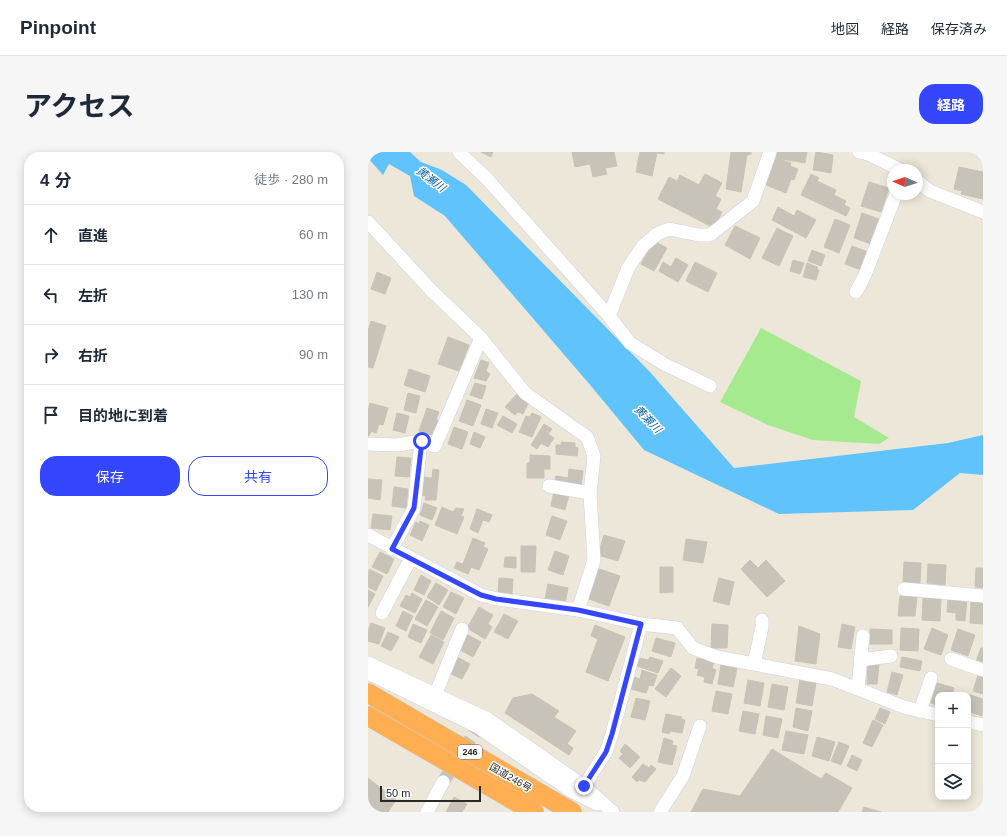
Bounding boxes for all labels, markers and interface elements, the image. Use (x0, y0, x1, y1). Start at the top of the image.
text: Pinpoint (20, 17, 96, 38)
text: 地図 (831, 21, 859, 37)
text: 経路 (881, 21, 909, 37)
text: 保存済み (931, 21, 987, 37)
button: 経路 (919, 84, 983, 124)
text: アクセス (24, 91, 135, 122)
water label: 黄瀬川 (414, 164, 449, 194)
north arrow (887, 164, 923, 200)
text: 4 分 (40, 171, 71, 190)
text: 徒歩 · 280 m (254, 172, 328, 187)
icon: ahead (40, 224, 62, 246)
text: 直進 (78, 227, 108, 244)
text: 60 m (299, 227, 328, 242)
icon: left (40, 284, 62, 306)
text: 左折 (78, 287, 108, 304)
text: 130 m (292, 287, 328, 302)
icon: right (40, 344, 62, 366)
text: 右折 (78, 347, 108, 364)
text: 90 m (299, 347, 328, 362)
water label: 黄瀬川 (632, 403, 664, 436)
icon: arrive (40, 404, 62, 426)
text: 目的地に到着 (78, 407, 168, 424)
route start (413, 432, 431, 450)
button: 保存 (40, 456, 180, 496)
button: 共有 (188, 456, 328, 496)
map controls (935, 692, 971, 800)
button: + (935, 692, 971, 728)
button: − (935, 728, 971, 764)
road number: 246 (458, 745, 482, 759)
street label: 国道246号 (488, 761, 534, 794)
button: layers (935, 764, 971, 800)
route end (575, 777, 593, 795)
scale bar (380, 784, 481, 803)
text: 50 m (386, 787, 410, 799)

